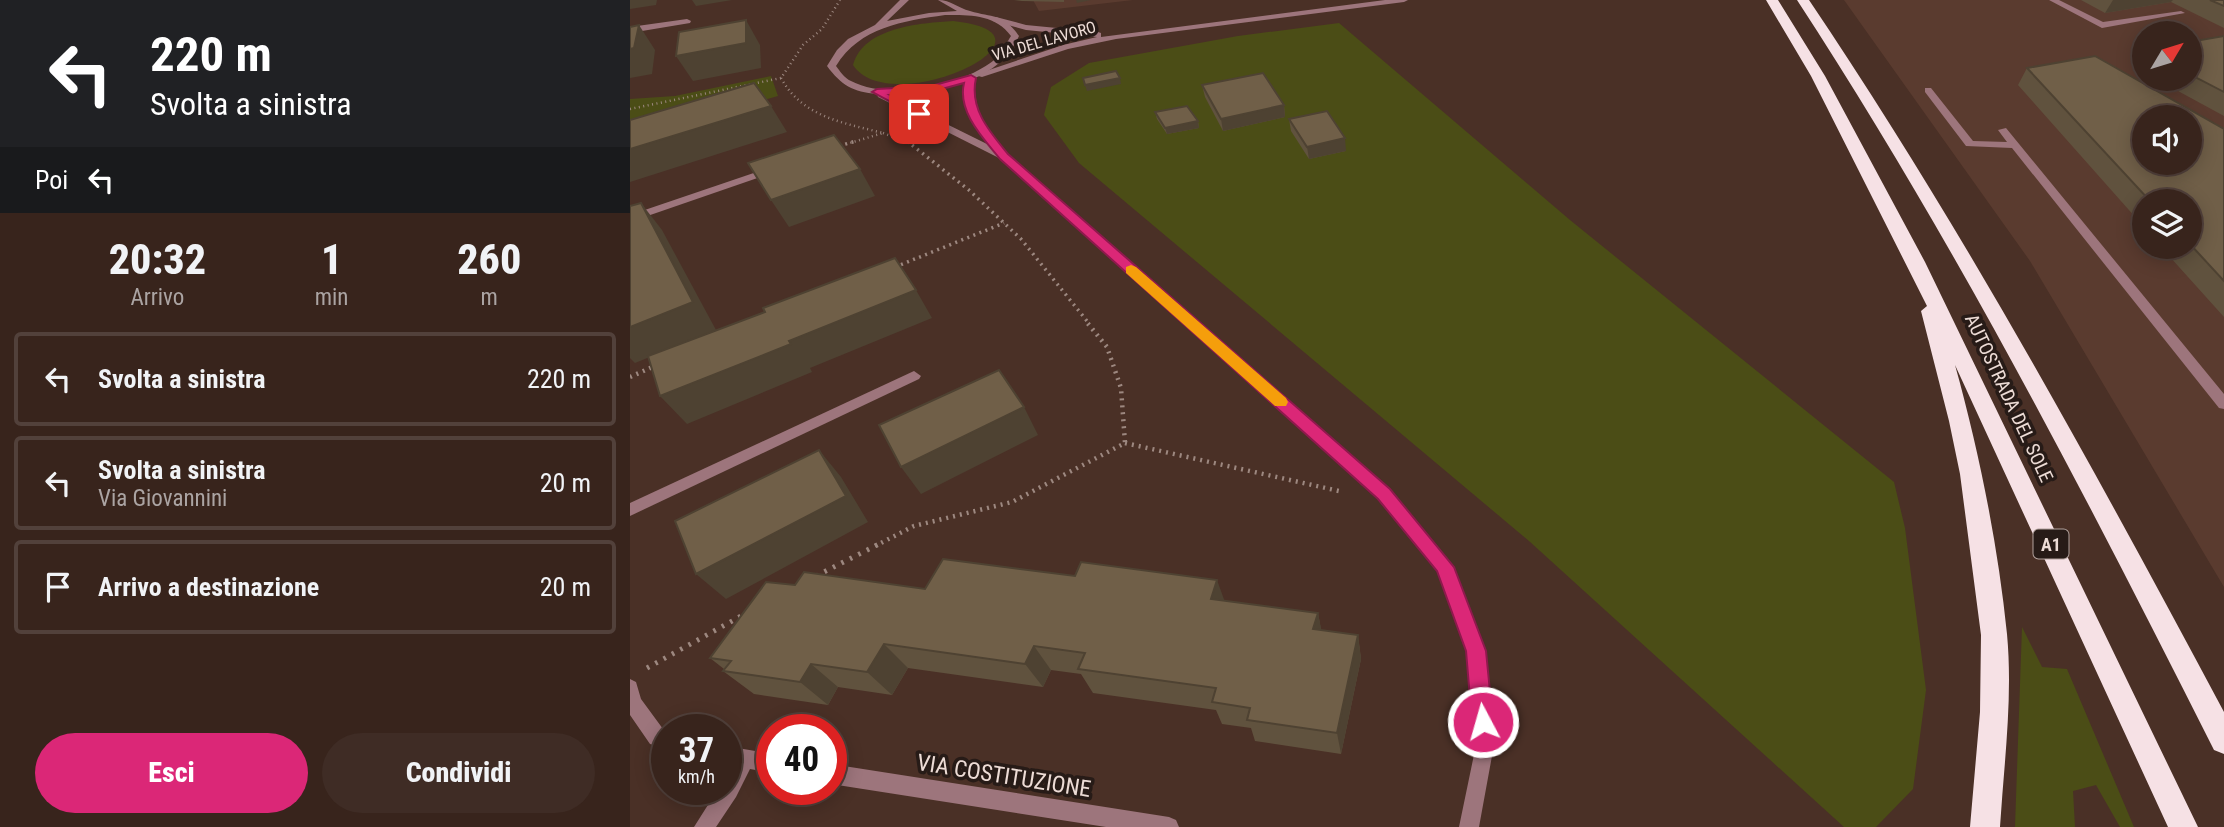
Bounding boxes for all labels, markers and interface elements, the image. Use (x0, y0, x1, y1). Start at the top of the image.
street label: VIA DEL LAVORO (990, 17, 1098, 65)
north arrow (2132, 21, 2202, 91)
map controls (2132, 21, 2202, 259)
text: 220 m (150, 26, 272, 83)
icon: left (35, 28, 126, 119)
pin (889, 84, 949, 144)
text: Svolta a sinistra (150, 85, 352, 123)
icon: arrive (900, 95, 938, 133)
button: sound (2132, 105, 2202, 175)
icon: left (82, 161, 120, 199)
text: Poi (35, 165, 68, 195)
button: layers (2132, 189, 2202, 259)
text: 20:32 (109, 235, 206, 284)
text: 1 (321, 235, 342, 284)
text: 260 (457, 235, 521, 284)
text: Arrivo (130, 284, 184, 311)
text: min (315, 284, 348, 311)
text: m (481, 284, 498, 311)
street label: AUTOSTRADA DEL SOLE (1960, 310, 2058, 486)
icon: left (39, 360, 77, 398)
text: Svolta a sinistra (98, 364, 265, 394)
text: 220 m (527, 364, 591, 394)
text: Svolta a sinistra (98, 455, 265, 485)
icon: left (39, 464, 77, 502)
text: 20 m (540, 468, 591, 498)
text: Via Giovannini (98, 485, 227, 512)
road number: A1 (2034, 530, 2068, 558)
icon: arrive (39, 568, 77, 606)
text: Arrivo a destinazione (98, 572, 319, 602)
text: 20 m (540, 572, 591, 602)
position arrow (1446, 685, 1520, 759)
speed limit sign: 40 (756, 714, 847, 805)
text: 37 (679, 730, 714, 771)
button: Esci (35, 733, 308, 813)
button: Condividi (322, 733, 595, 813)
street label: VIA COSTITUZIONE (915, 749, 1093, 803)
text: km/h (678, 766, 715, 787)

